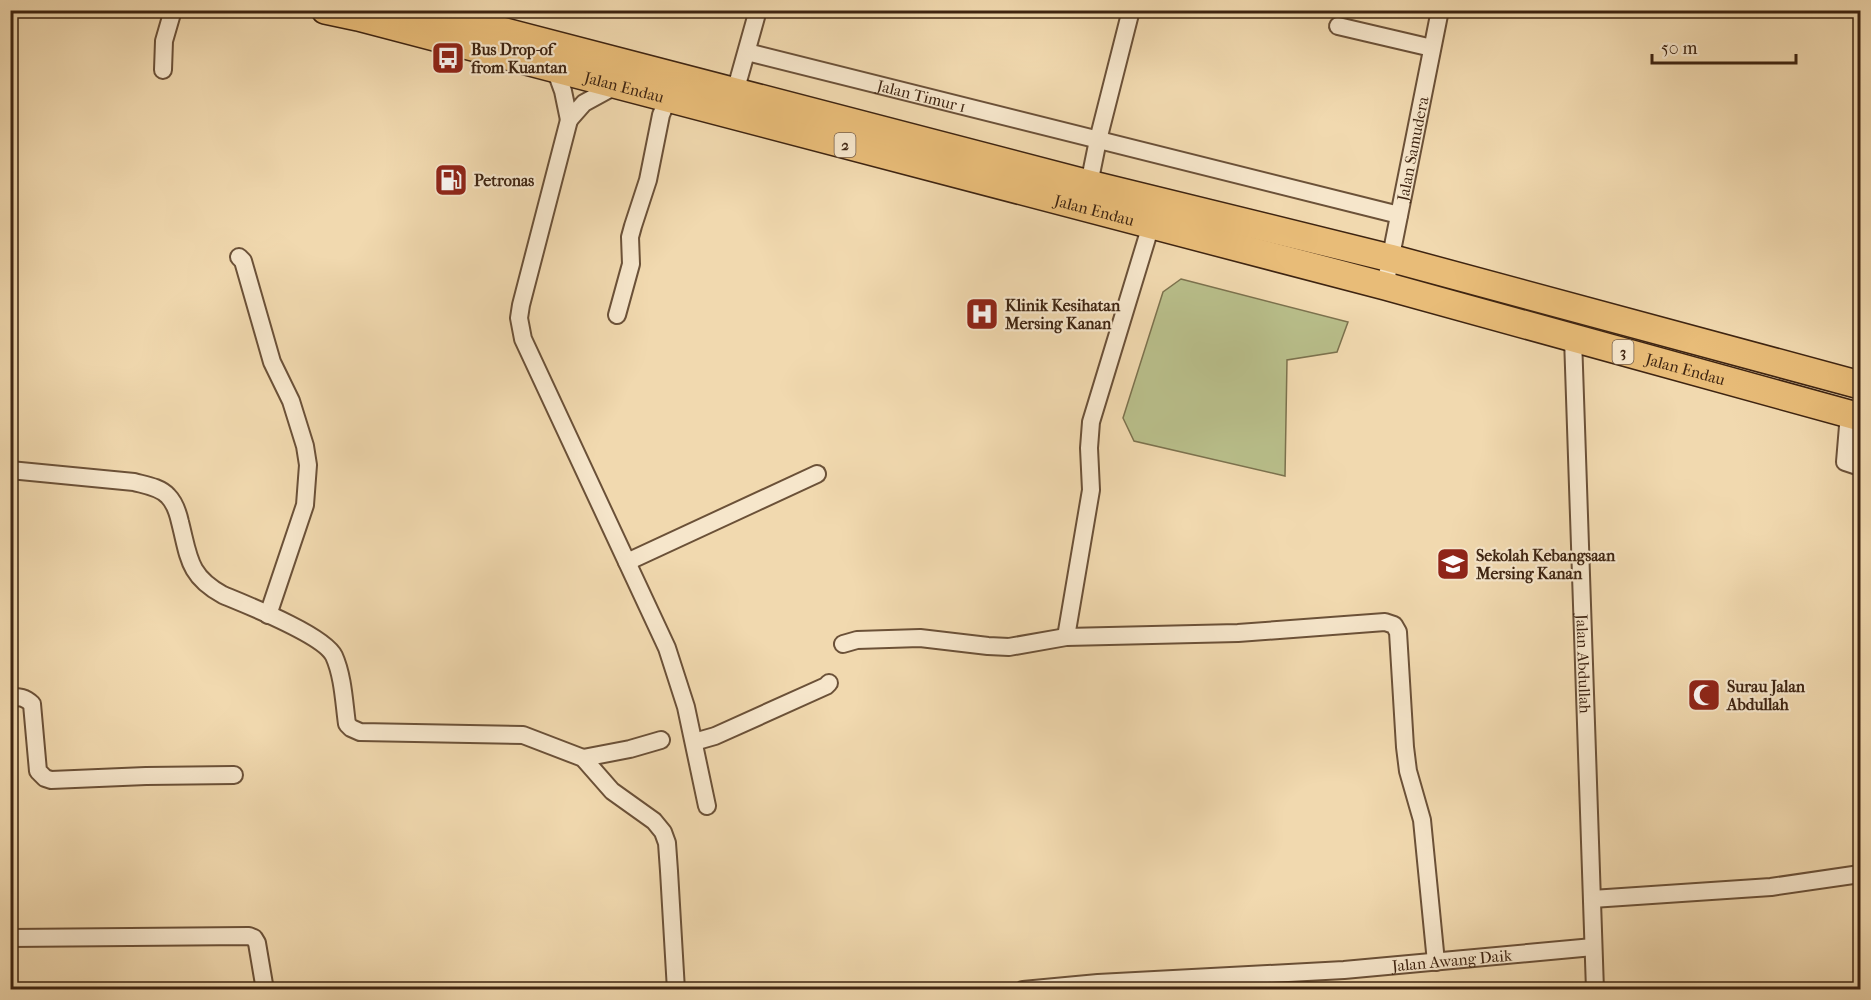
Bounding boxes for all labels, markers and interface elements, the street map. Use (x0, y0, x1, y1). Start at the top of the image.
scale bar (1652, 27, 1796, 65)
text: 50 m (1661, 38, 1698, 59)
bus stop icon: Bus Drop-of from Kuantan (430, 40, 466, 76)
place label: Bus Drop-of from Kuantan (470, 40, 568, 77)
street label: Jalan Endau (580, 67, 666, 106)
street label: Jalan Timur 1 (873, 75, 968, 116)
street label: Jalan Samudera (1392, 94, 1432, 205)
road number: 2 (834, 133, 856, 157)
fuel station icon: Petronas (433, 162, 469, 198)
place label: Petronas (474, 171, 534, 190)
street label: Jalan Endau (1051, 190, 1136, 229)
hospital icon: Klinik Kesihatan Mersing Kanan (964, 296, 1000, 332)
place label: Klinik Kesihatan Mersing Kanan (1004, 296, 1121, 334)
road number: 3 (1612, 340, 1634, 364)
street label: Jalan Endau (1642, 348, 1727, 389)
school or university icon: Sekolah Kebangsaan Mersing Kanan (1435, 546, 1471, 582)
place label: Sekolah Kebangsaan Mersing Kanan (1475, 546, 1616, 584)
street label: Jalan Abdullah (1573, 612, 1595, 714)
mosque icon: Surau Jalan Abdullah (1686, 677, 1722, 713)
place label: Surau Jalan Abdullah (1726, 677, 1806, 714)
street label: Jalan Awang Daik (1389, 945, 1513, 975)

